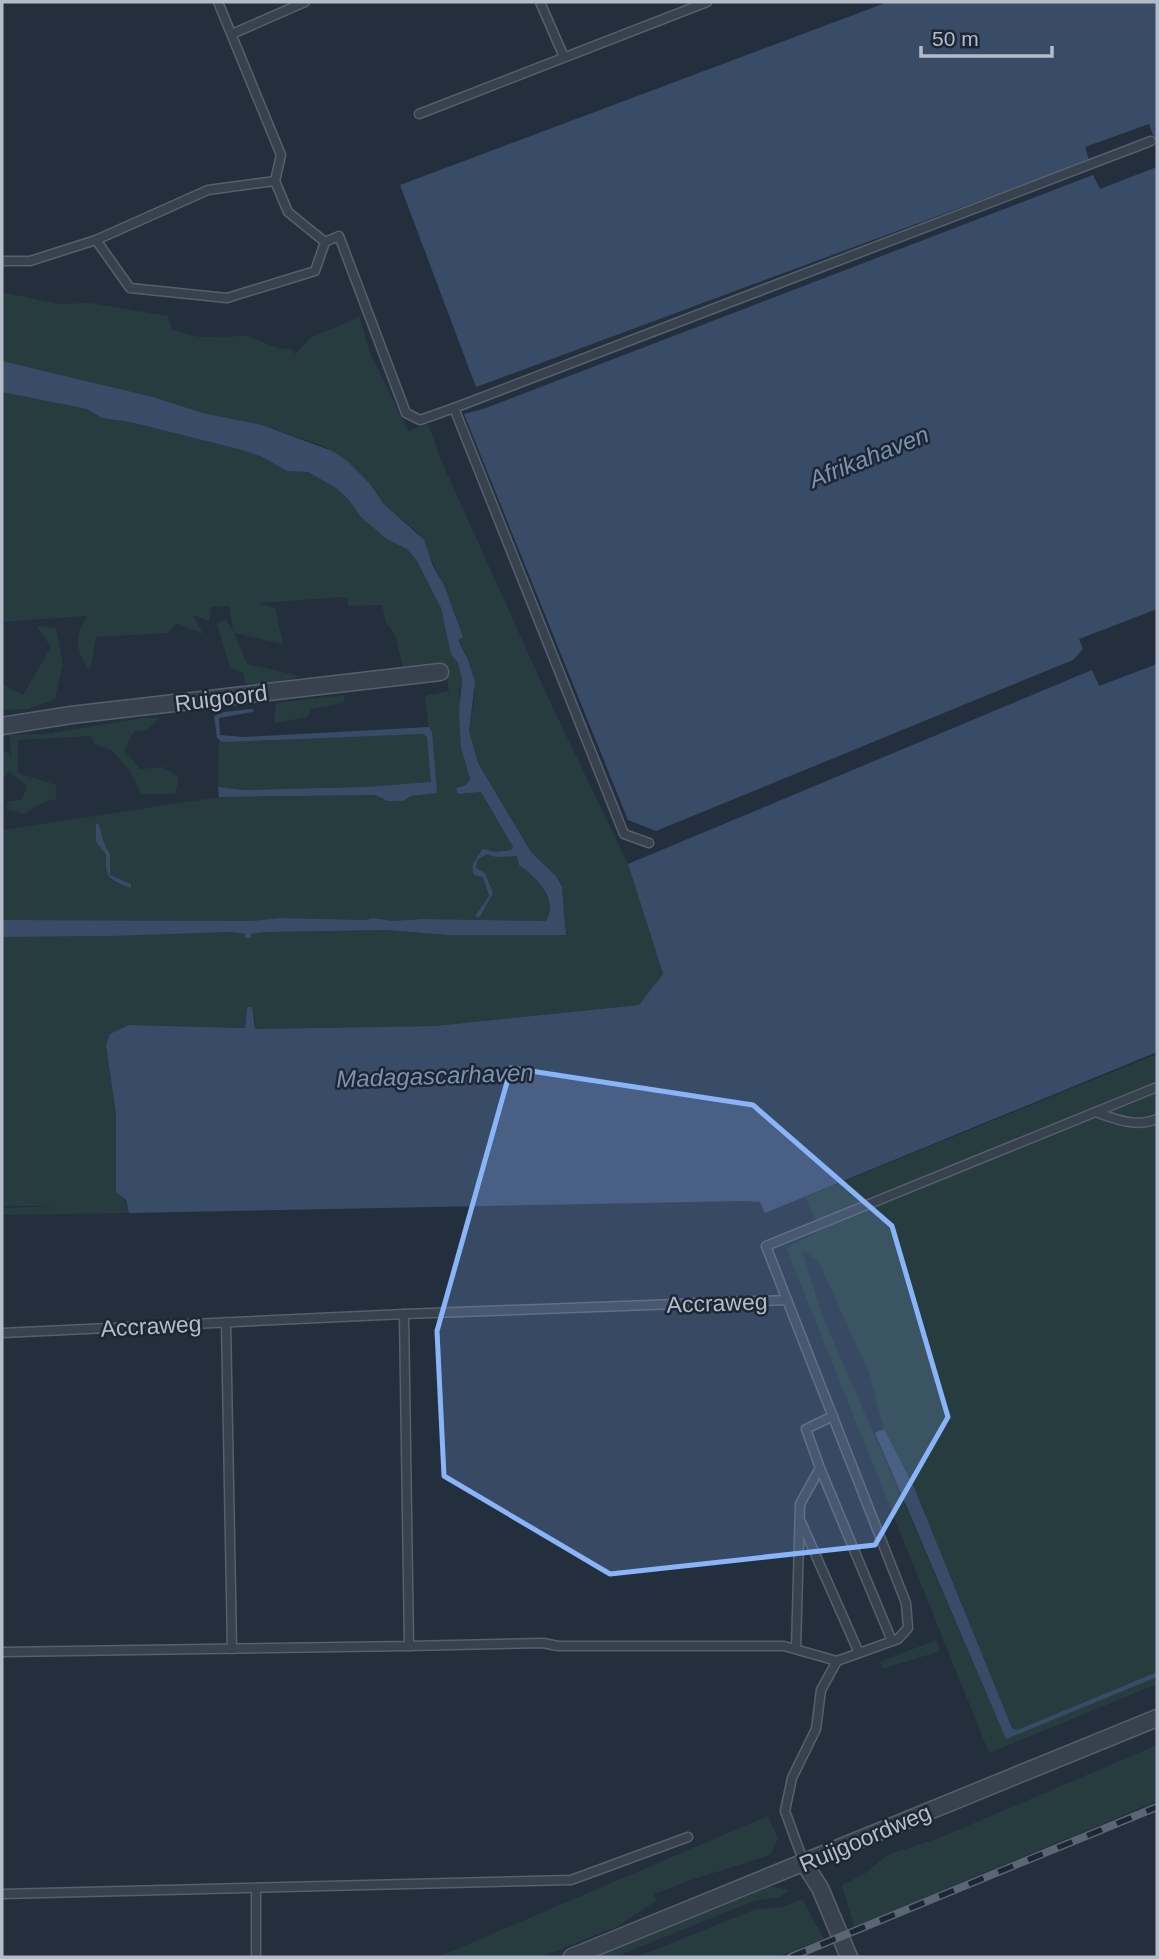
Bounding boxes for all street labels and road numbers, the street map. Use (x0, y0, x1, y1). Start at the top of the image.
street label: Ruigoord (173, 679, 269, 717)
street label: Accraweg (666, 1288, 768, 1318)
street label: Accraweg (100, 1310, 202, 1342)
street label: Ruijgoordweg (795, 1799, 935, 1877)

